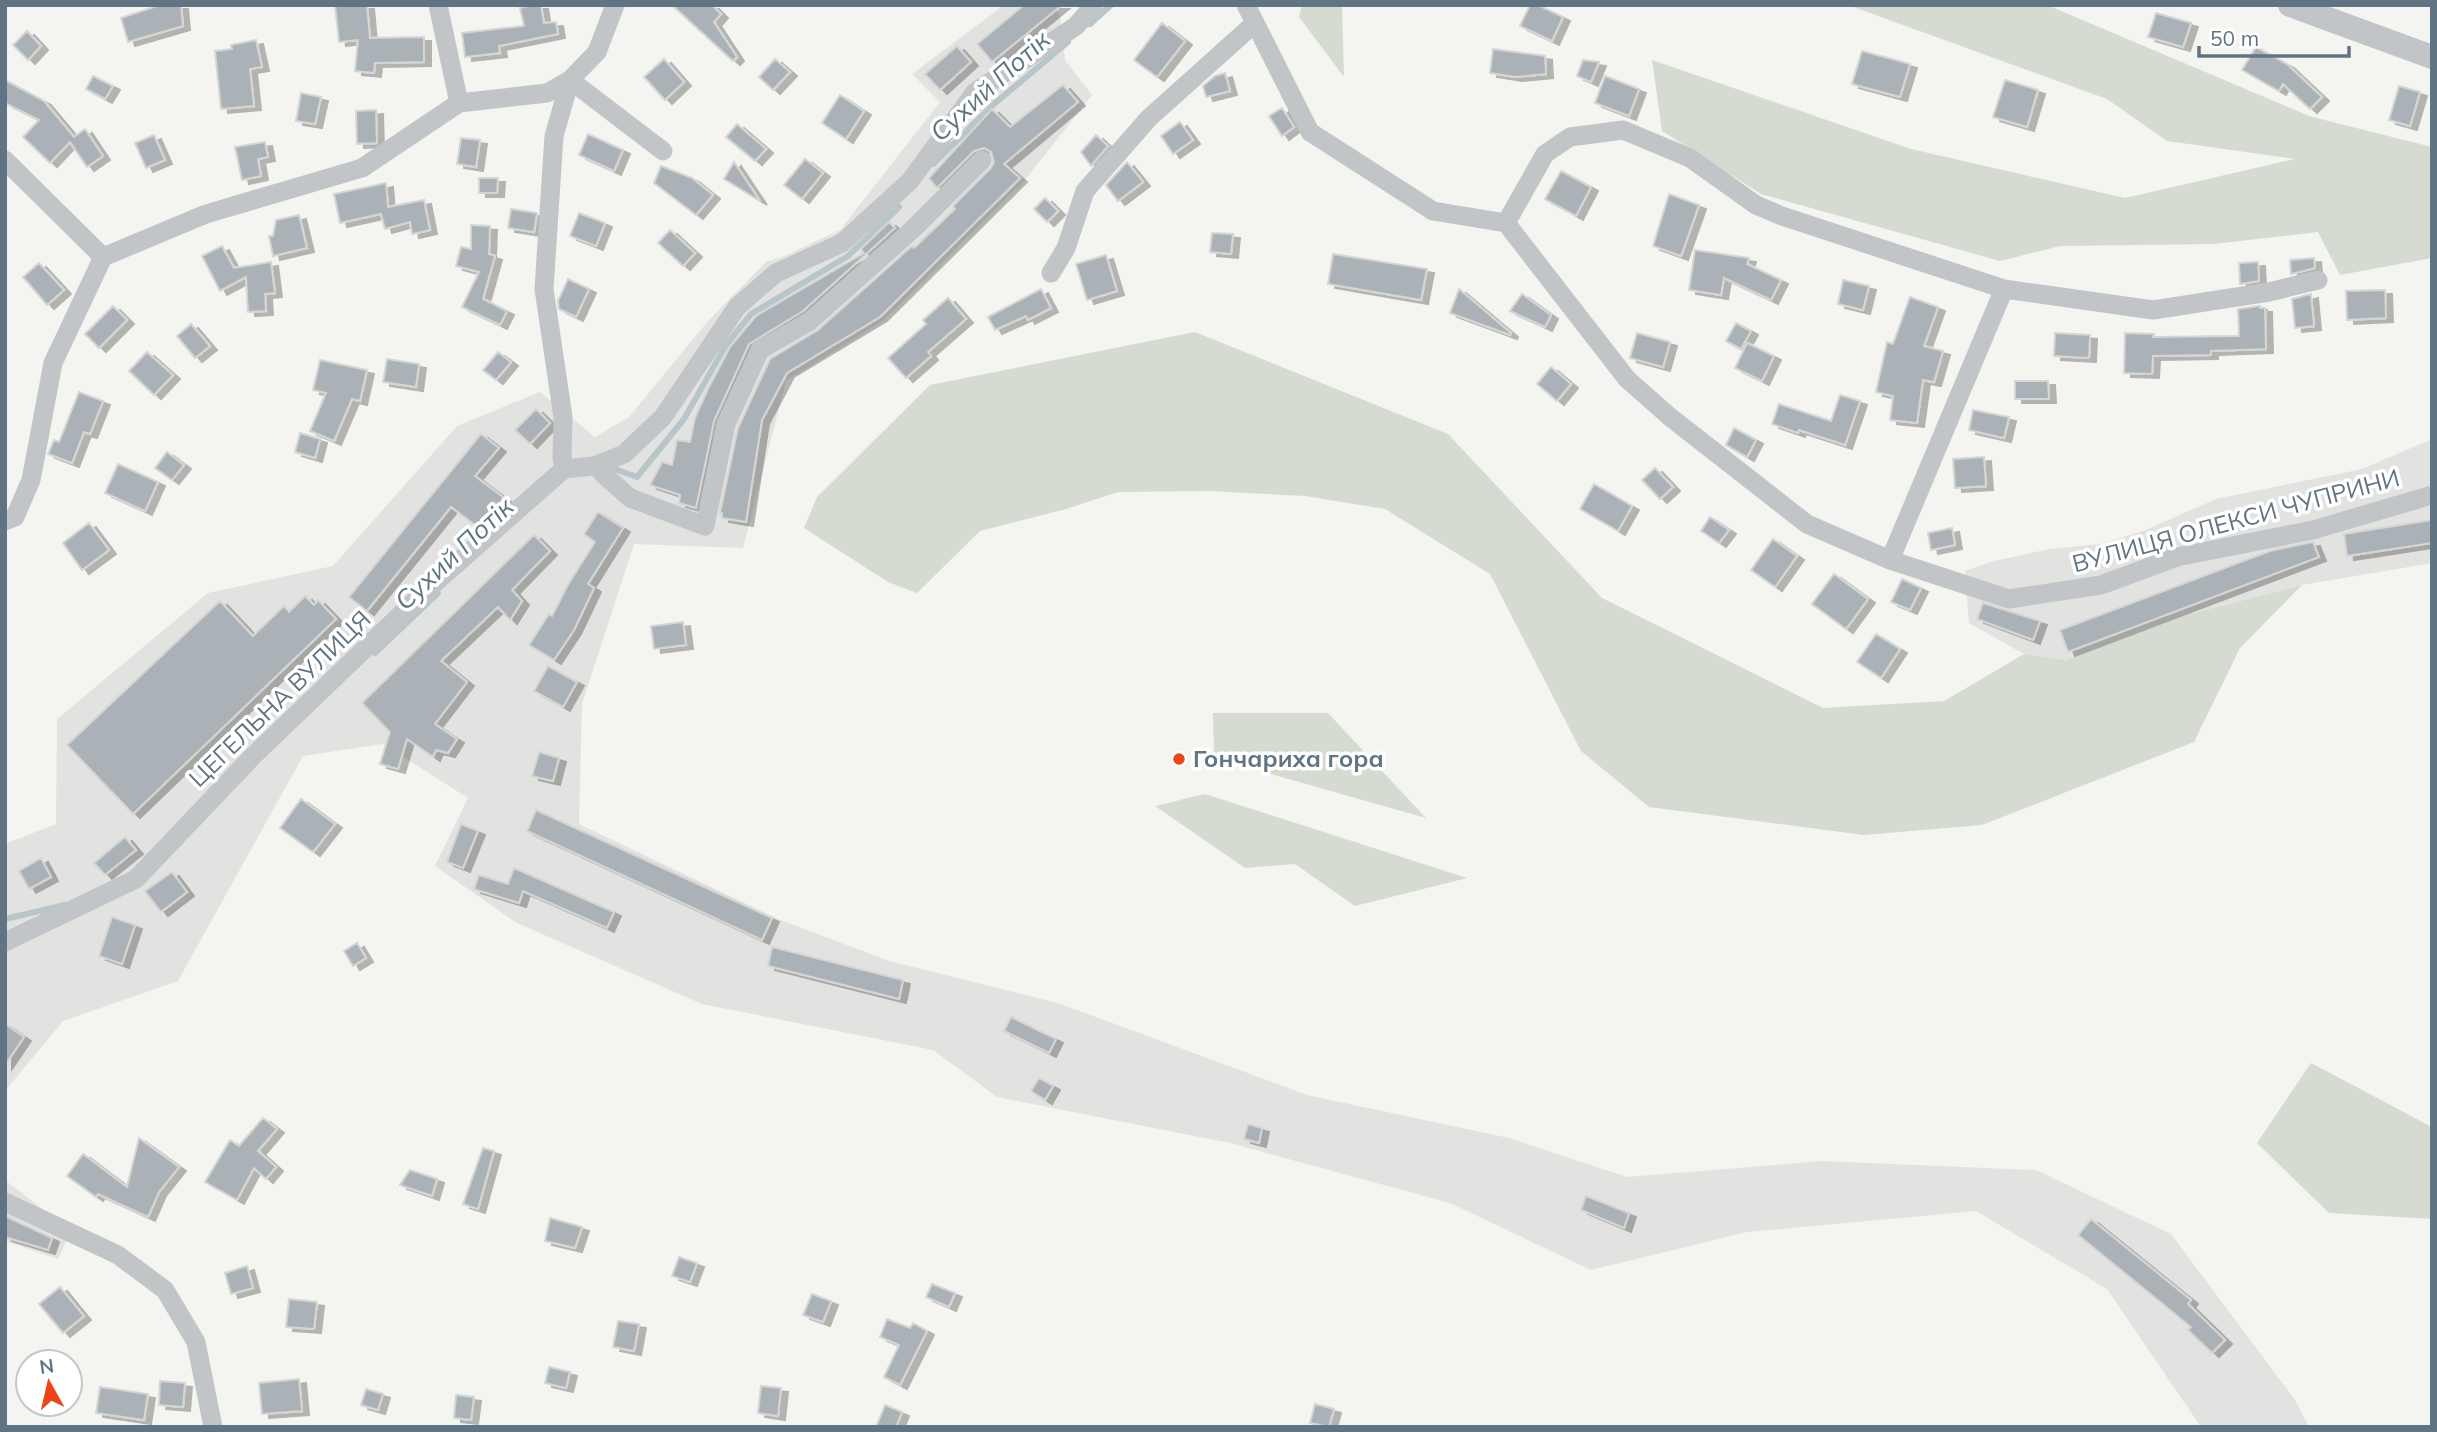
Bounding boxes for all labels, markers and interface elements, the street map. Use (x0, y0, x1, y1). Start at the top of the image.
scale bar (2199, 14, 2350, 58)
water label: Сухий Потік (923, 22, 1057, 148)
text: 50 m (2210, 25, 2259, 51)
street label: ВУЛИЦЯ ОЛЕКСИ ЧУПРИНИ (2069, 462, 2403, 578)
water label: Сухий Потік (387, 490, 521, 617)
street label: ЦЕГЕЛЬНА ВУЛИЦЯ (182, 604, 376, 793)
place label: Гончариха гора (1193, 743, 1384, 773)
marker: Гончариха гора (1171, 751, 1187, 767)
north arrow (14, 1348, 84, 1418)
text: N (38, 1353, 55, 1379)

